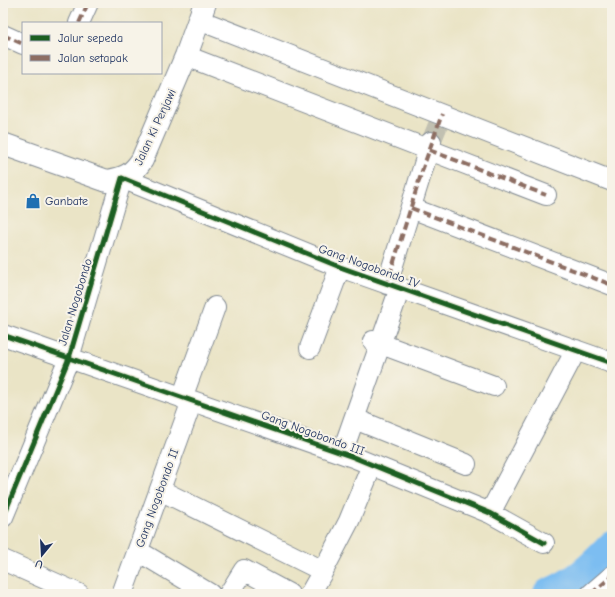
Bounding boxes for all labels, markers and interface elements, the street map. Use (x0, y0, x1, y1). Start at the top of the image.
legend (22, 22, 162, 74)
text: Jalur sepeda (58, 31, 123, 45)
text: Jalan setapak (58, 51, 128, 65)
street label: Jalan Ki Penjawi (131, 87, 179, 167)
shop icon: Ganbate (24, 192, 42, 210)
place label: Ganbate (45, 194, 88, 208)
street label: Gang Nogobondo IV (317, 241, 422, 291)
street label: Jalan Nogobondo (55, 257, 95, 347)
street label: Gang Nogobondo III (259, 408, 367, 458)
street label: Gang Nogobondo II (133, 446, 182, 549)
north arrow (22, 535, 62, 575)
text: U (34, 557, 45, 571)

